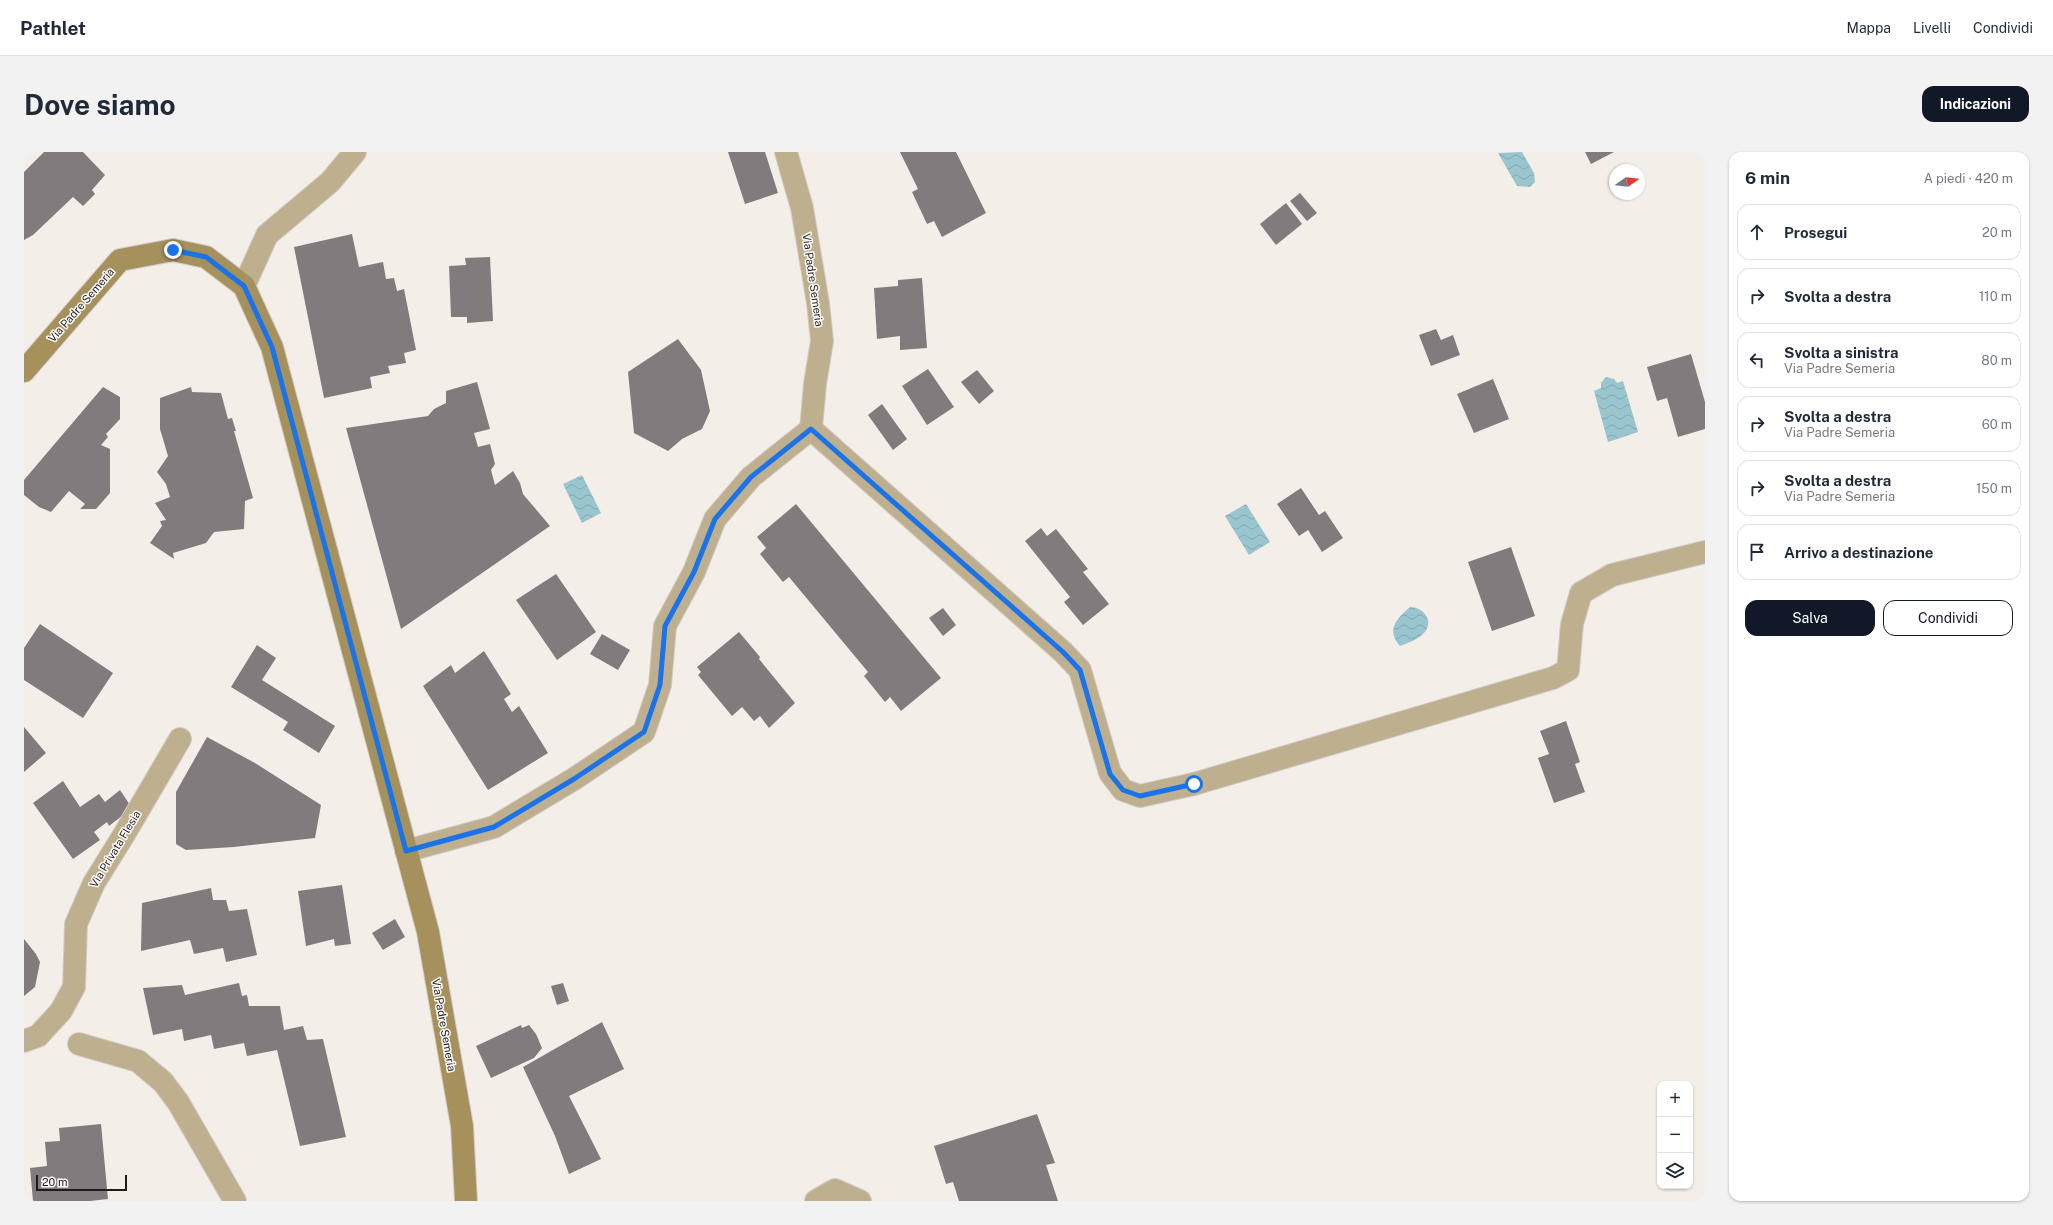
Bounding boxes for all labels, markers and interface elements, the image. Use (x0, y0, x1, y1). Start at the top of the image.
text: Pathlet (20, 17, 86, 39)
text: Mappa (1847, 20, 1891, 36)
text: Livelli (1913, 20, 1951, 36)
text: Condividi (1973, 20, 2033, 36)
button: Indicazioni (1922, 86, 2029, 122)
text: Dove siamo (24, 88, 176, 121)
north arrow (1609, 164, 1645, 200)
text: 6 min (1745, 168, 1790, 188)
text: A piedi · 420 m (1924, 171, 2013, 186)
icon: ahead (1746, 221, 1768, 243)
text: Prosegui (1784, 224, 1847, 241)
text: 20 m (1982, 225, 2012, 240)
street label: Via Padre Semeria (801, 233, 825, 327)
route end (164, 241, 182, 259)
street label: Via Padre Semeria (46, 266, 116, 344)
icon: right (1746, 285, 1768, 307)
text: Svolta a destra (1784, 288, 1891, 305)
text: 110 m (1979, 289, 2012, 304)
text: Svolta a sinistra (1784, 344, 1898, 361)
icon: left (1746, 349, 1768, 371)
text: 80 m (1981, 353, 2012, 368)
text: Via Padre Semeria (1784, 361, 1895, 376)
text: Svolta a destra (1784, 408, 1891, 425)
icon: right (1746, 413, 1768, 435)
text: 60 m (1982, 417, 2012, 432)
text: Via Padre Semeria (1784, 425, 1895, 440)
text: Svolta a destra (1784, 472, 1891, 489)
icon: right (1746, 477, 1768, 499)
text: 150 m (1976, 481, 2012, 496)
text: Via Padre Semeria (1784, 489, 1895, 504)
icon: arrive (1746, 541, 1768, 563)
text: Arrivo a destinazione (1784, 544, 1933, 561)
button: Salva (1745, 600, 1875, 636)
button: Condividi (1883, 600, 2013, 636)
route start (1185, 775, 1203, 793)
street label: Via Privata Flesia (87, 808, 143, 890)
street label: Via Padre Semeria (430, 978, 458, 1072)
map controls (1657, 1081, 1693, 1189)
button: + (1657, 1081, 1693, 1117)
button: − (1657, 1117, 1693, 1153)
button: layers (1657, 1153, 1693, 1189)
scale bar (36, 1173, 127, 1192)
text: 20 m (42, 1176, 67, 1188)

